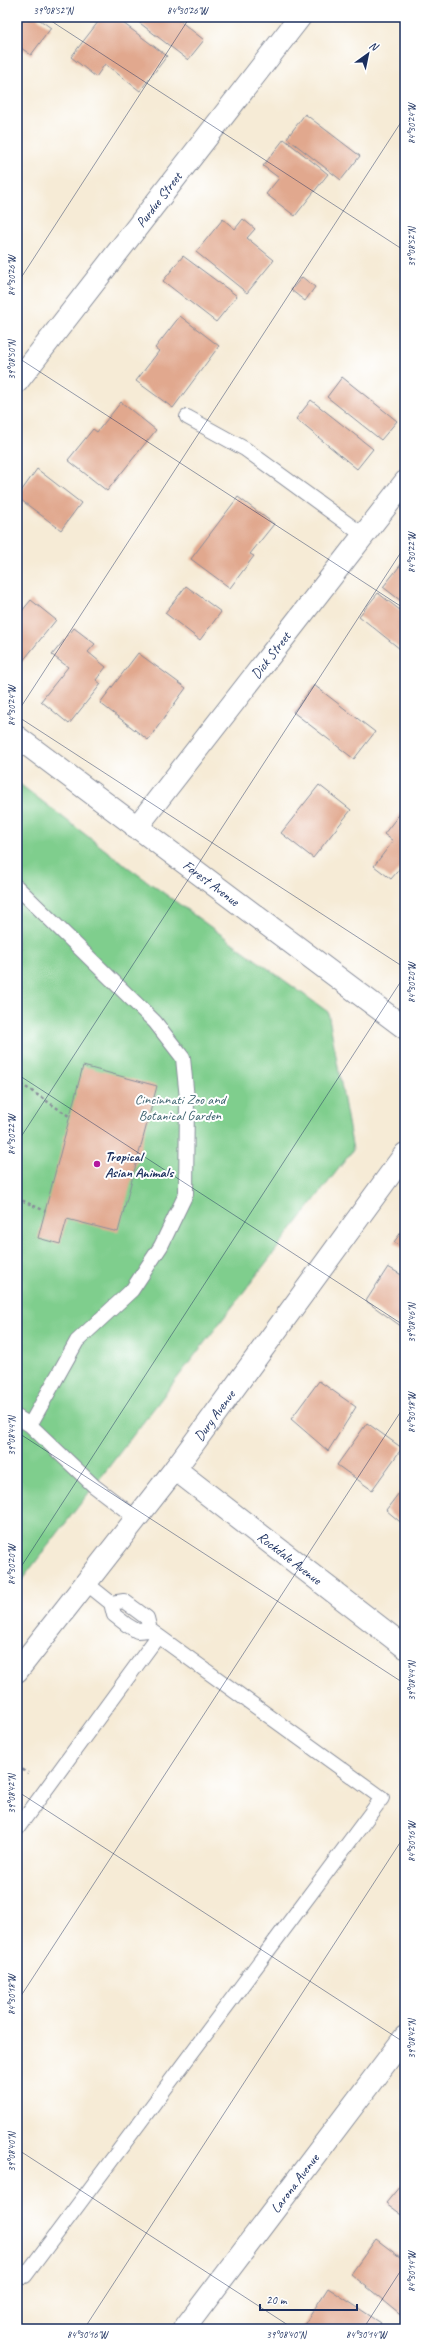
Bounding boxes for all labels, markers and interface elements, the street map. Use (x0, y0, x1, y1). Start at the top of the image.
text: 39°08'52"N (33, 4, 75, 17)
text: 84°30'26"W (167, 4, 209, 17)
north arrow (348, 34, 388, 74)
text: N (367, 38, 382, 55)
text: 84°30'24"W (405, 102, 418, 144)
street label: Purdue Street (132, 168, 186, 231)
text: 39°08'52"N (405, 225, 418, 267)
text: 84°30'26"W (5, 254, 18, 296)
text: 39°08'50"N (5, 338, 18, 380)
text: 84°30'22"W (405, 531, 418, 573)
street label: Dick Street (247, 628, 295, 682)
text: 84°30'24"W (5, 684, 18, 726)
street label: Forest Avenue (180, 857, 244, 911)
text: 84°30'20"W (405, 961, 418, 1003)
park label: Cincinnati Zoo and Botanical Garden (135, 1091, 228, 1124)
text: 84°30'22"W (5, 1113, 18, 1155)
place label: Tropical Asian Animals (105, 1148, 175, 1181)
marker: Tropical Asian Animals (92, 1159, 102, 1169)
text: 39°08'46"N (405, 1301, 418, 1343)
street label: Dury Avenue (190, 1386, 240, 1444)
text: 84°30'18"W (405, 1391, 418, 1433)
text: 39°08'44"N (5, 1414, 18, 1456)
street label: Rockdale Avenue (254, 1528, 326, 1589)
text: 84°30'20"W (5, 1543, 18, 1585)
text: 39°08'44"N (405, 1659, 418, 1701)
text: 39°08'42"N (5, 1772, 18, 1814)
text: 84°30'16"W (405, 1820, 418, 1862)
text: 84°30'18"W (5, 1973, 18, 2015)
text: 39°08'42"N (405, 2017, 418, 2059)
text: 39°08'40"N (5, 2130, 18, 2172)
street label: Larona Avenue (267, 2149, 324, 2216)
text: 84°30'14"W (405, 2250, 418, 2292)
scale bar (260, 2286, 357, 2312)
text: 20 m (266, 2292, 288, 2308)
text: 84°30'16"W (67, 2328, 109, 2341)
text: 39°08'40"N (266, 2328, 308, 2341)
text: 84°30'14"W (346, 2328, 388, 2341)

